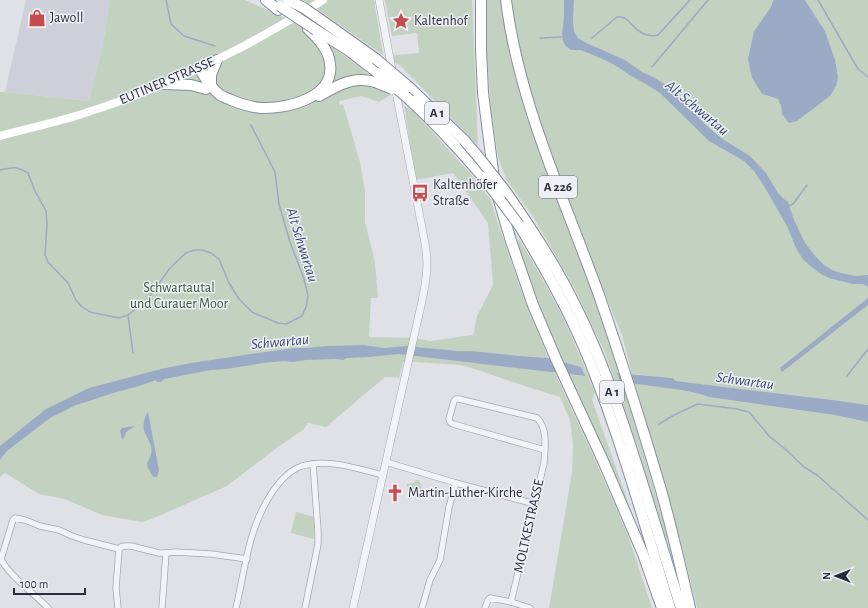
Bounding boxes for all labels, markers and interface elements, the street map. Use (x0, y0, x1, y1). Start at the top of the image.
shop icon: Jawoll (27, 8, 47, 28)
place label: Jawoll (50, 11, 83, 25)
place icon: Kaltenhof (391, 11, 411, 31)
place label: Kaltenhof (414, 14, 468, 28)
street label: EUTINER STRASSE (118, 55, 217, 107)
water label: Alt Schwartau (662, 77, 731, 139)
road number: A 1 (425, 102, 449, 124)
road number: A 226 (539, 176, 577, 198)
place label: Kaltenhöfer Straße (433, 178, 498, 208)
bus stop icon: Kaltenhöfer Straße (410, 183, 430, 203)
water label: Alt Schwartau (283, 205, 320, 284)
park label: Schwartautal und Curauer Moor (130, 281, 228, 311)
water label: Schwartau (250, 332, 310, 352)
water label: Schwartau (715, 370, 775, 392)
road number: A 1 (600, 381, 624, 403)
street label: MOLTKESTRASSE (511, 478, 547, 574)
church icon: Martin-Luther-Kirche (385, 483, 405, 503)
place label: Martin-Luther-Kirche (408, 486, 522, 500)
north arrow (816, 556, 856, 596)
scale bar (14, 570, 85, 596)
text: N (821, 572, 832, 580)
text: 100 m (20, 578, 48, 590)

